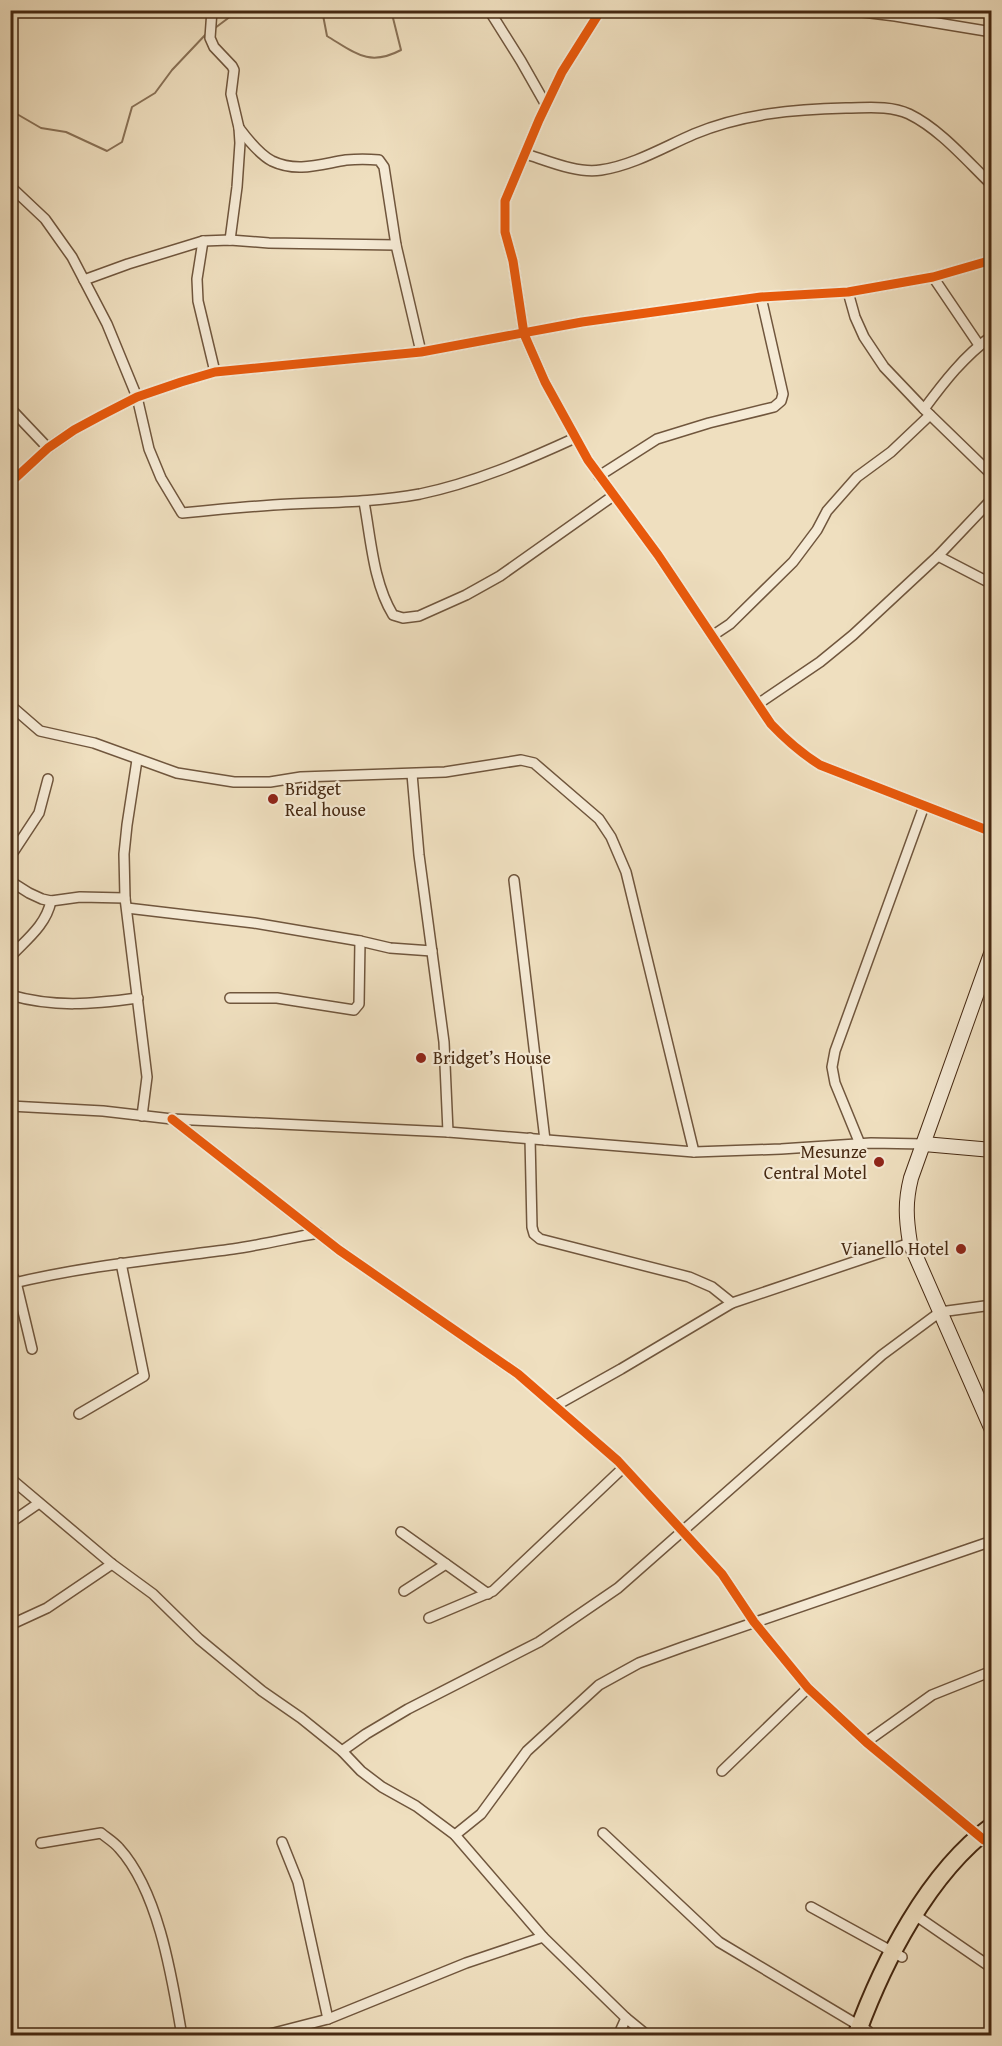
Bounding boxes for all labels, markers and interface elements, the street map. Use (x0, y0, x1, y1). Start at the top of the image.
place label: Bridget Real house (285, 775, 366, 823)
marker: Bridget Real house (266, 792, 280, 806)
place label: Bridget’s House (433, 1044, 551, 1071)
marker: Bridget’s House (414, 1051, 428, 1065)
place label: Mesunze Central Motel (764, 1138, 867, 1186)
marker: Mesunze Central Motel (872, 1155, 886, 1169)
place label: Vianello Hotel (841, 1235, 949, 1262)
marker: Vianello Hotel (954, 1242, 968, 1256)

